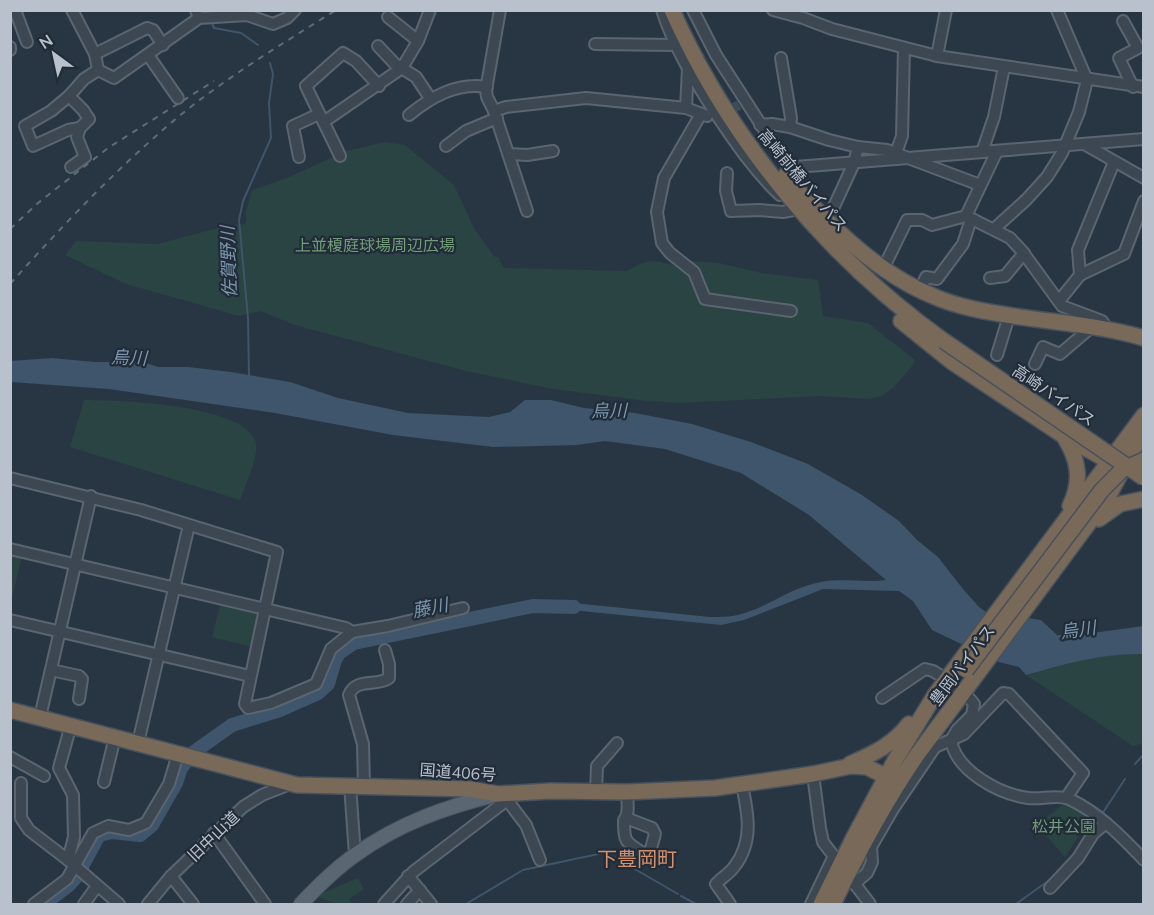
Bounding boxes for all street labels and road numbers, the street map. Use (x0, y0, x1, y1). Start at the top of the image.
street label: 高崎前橋バイパス (754, 125, 852, 235)
street label: 高崎バイパス (1009, 360, 1099, 430)
street label: 豊岡バイパス (925, 621, 999, 709)
street label: 国道406号 (419, 759, 497, 785)
street label: 旧中山道 (183, 807, 243, 865)

